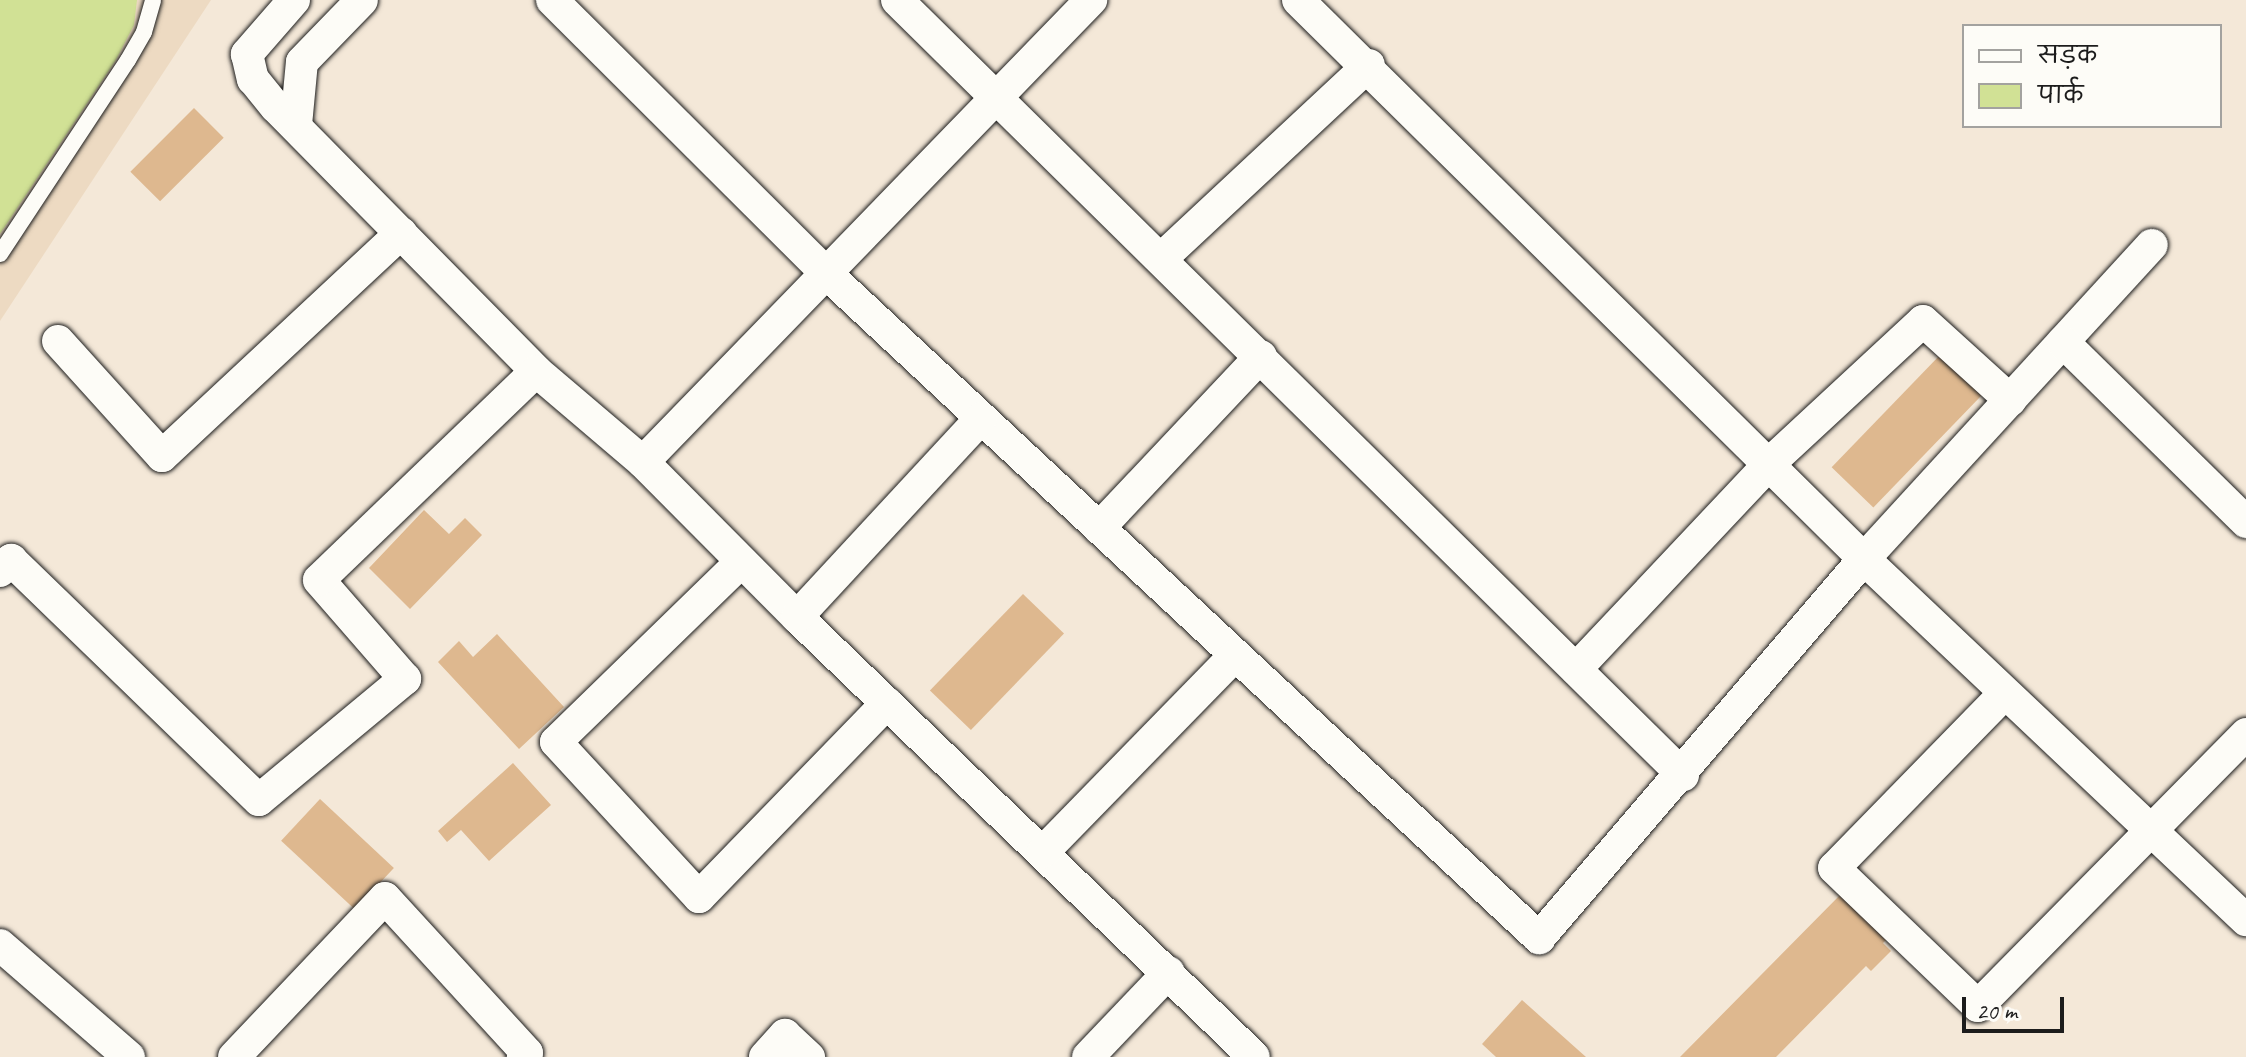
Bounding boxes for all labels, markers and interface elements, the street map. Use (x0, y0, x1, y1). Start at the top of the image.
legend (1962, 24, 2222, 128)
text: सड़क (2038, 40, 2097, 70)
text: पार्क (2038, 80, 2083, 110)
scale bar (1966, 981, 2068, 1031)
text: 20 m (1976, 996, 2017, 1026)

